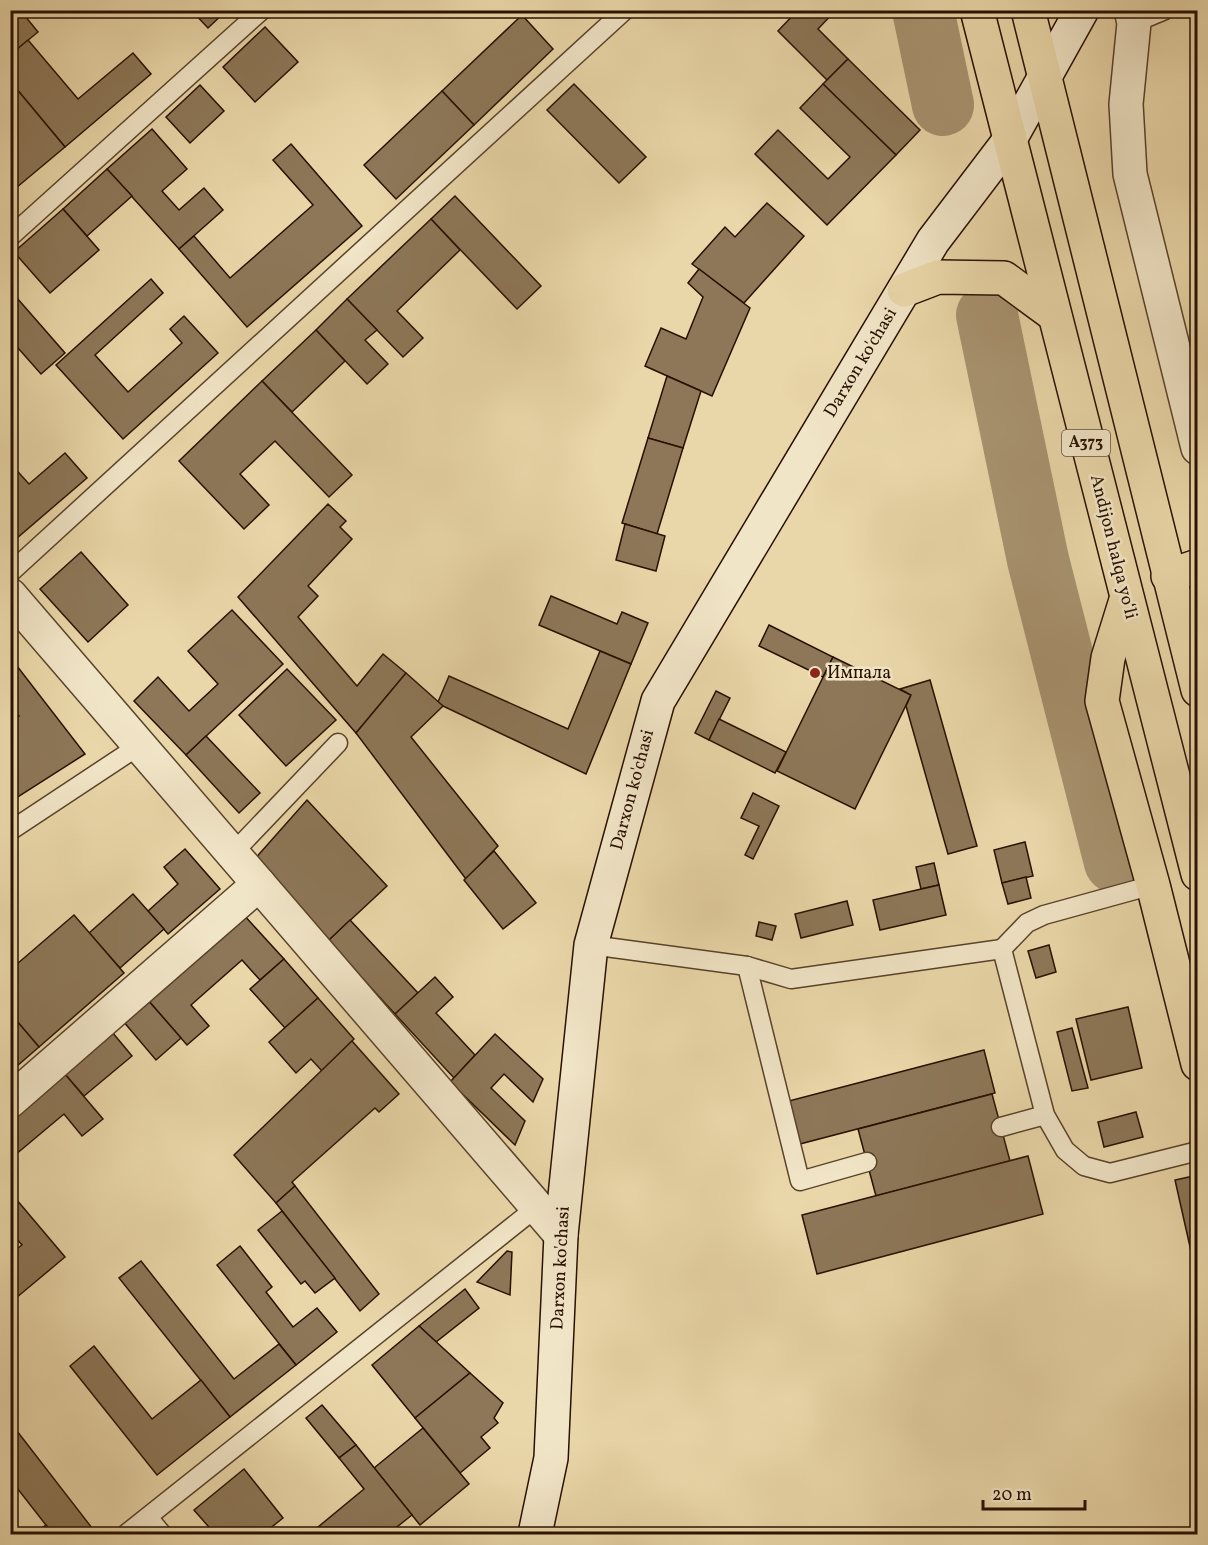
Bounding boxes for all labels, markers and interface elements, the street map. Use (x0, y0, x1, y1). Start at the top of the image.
street label: Darxon ko'chasi (818, 303, 904, 423)
road number: A373 (1062, 430, 1110, 456)
street label: Andijon halqa yo‘li (1083, 472, 1143, 622)
place label: Импала (827, 661, 891, 686)
marker: Импала (808, 666, 822, 680)
street label: Darxon ko'chasi (605, 727, 661, 853)
street label: Darxon ko'chasi (545, 1205, 577, 1331)
scale bar (983, 1473, 1085, 1511)
text: 20 m (992, 1483, 1032, 1508)

